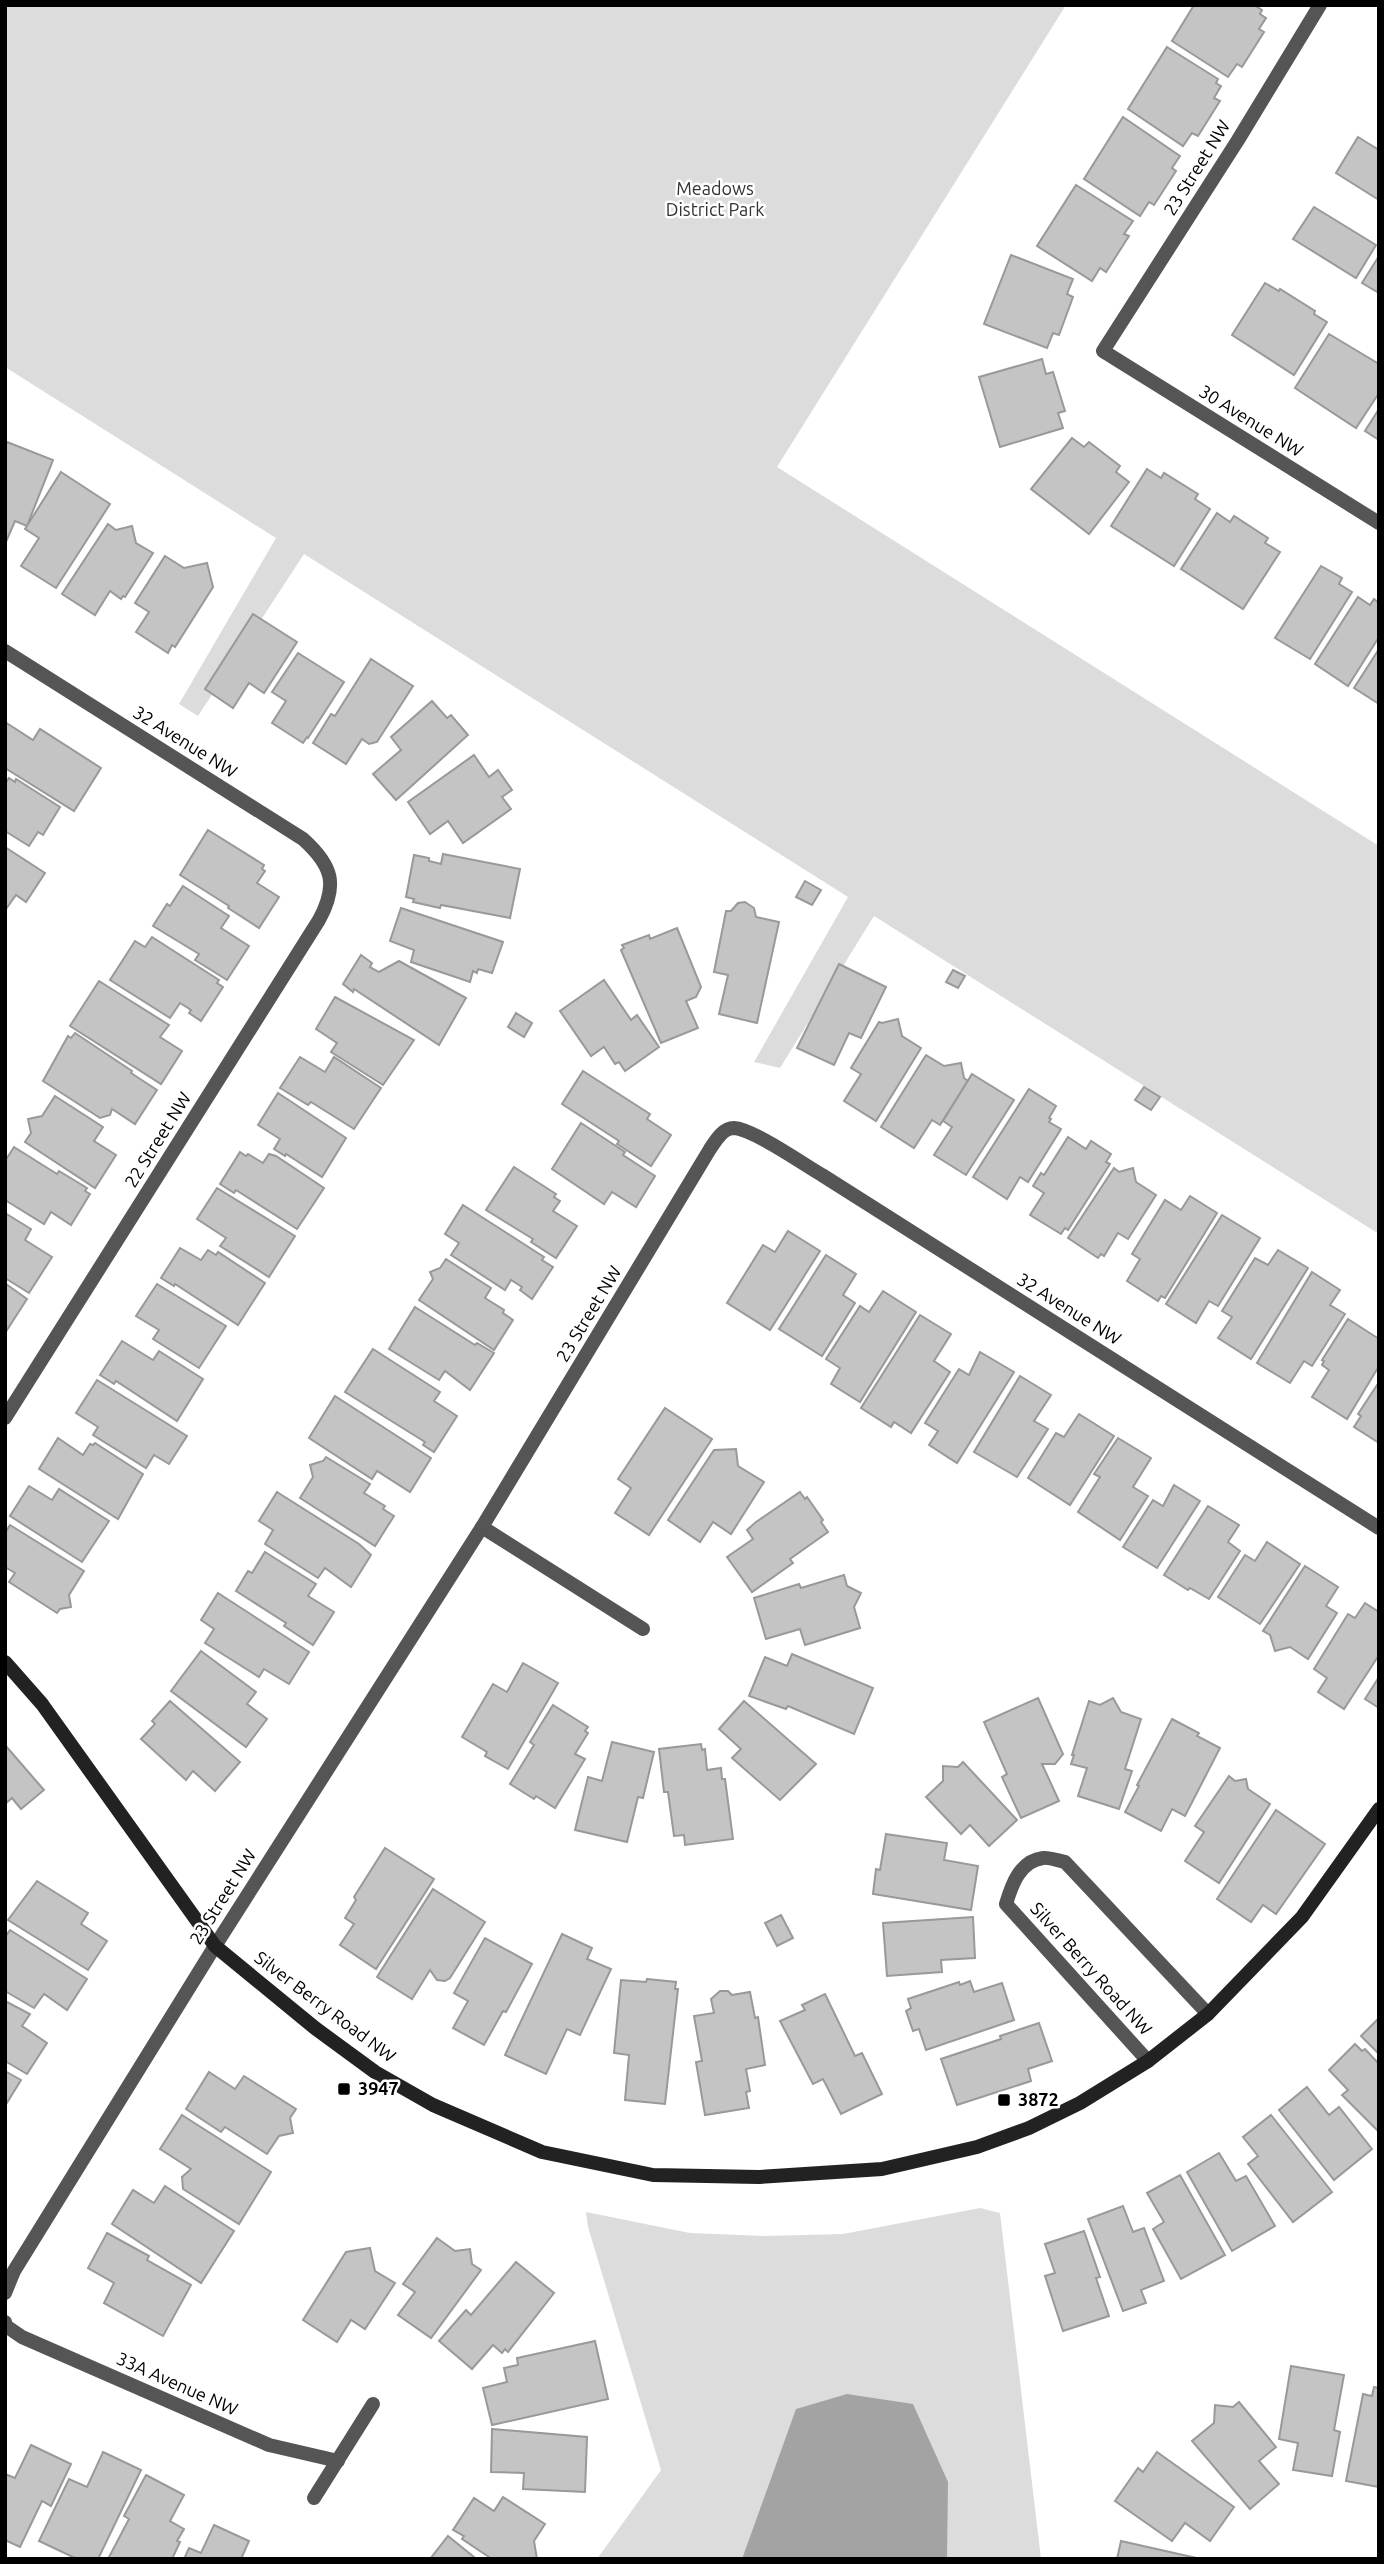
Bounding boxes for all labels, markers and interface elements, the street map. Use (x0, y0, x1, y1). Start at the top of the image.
street label: 23 Street NW (1159, 116, 1234, 219)
park label: Meadows District Park (666, 178, 764, 219)
street label: 30 Avenue NW (1196, 380, 1307, 460)
street label: 32 Avenue NW (130, 701, 241, 781)
street label: 22 Street NW (120, 1088, 195, 1191)
street label: 23 Street NW (552, 1262, 625, 1365)
street label: 32 Avenue NW (1014, 1268, 1125, 1348)
street label: 23 Street NW (185, 1845, 260, 1948)
street label: Silver Berry Road NW (1027, 1898, 1157, 2039)
street label: Silver Berry Road NW (251, 1947, 400, 2066)
place label: 3947 (358, 2078, 399, 2098)
marker: 3947 (336, 2081, 352, 2097)
place label: 3872 (1018, 2089, 1059, 2109)
marker: 3872 (996, 2092, 1012, 2108)
street label: 33A Avenue NW (114, 2347, 241, 2419)

